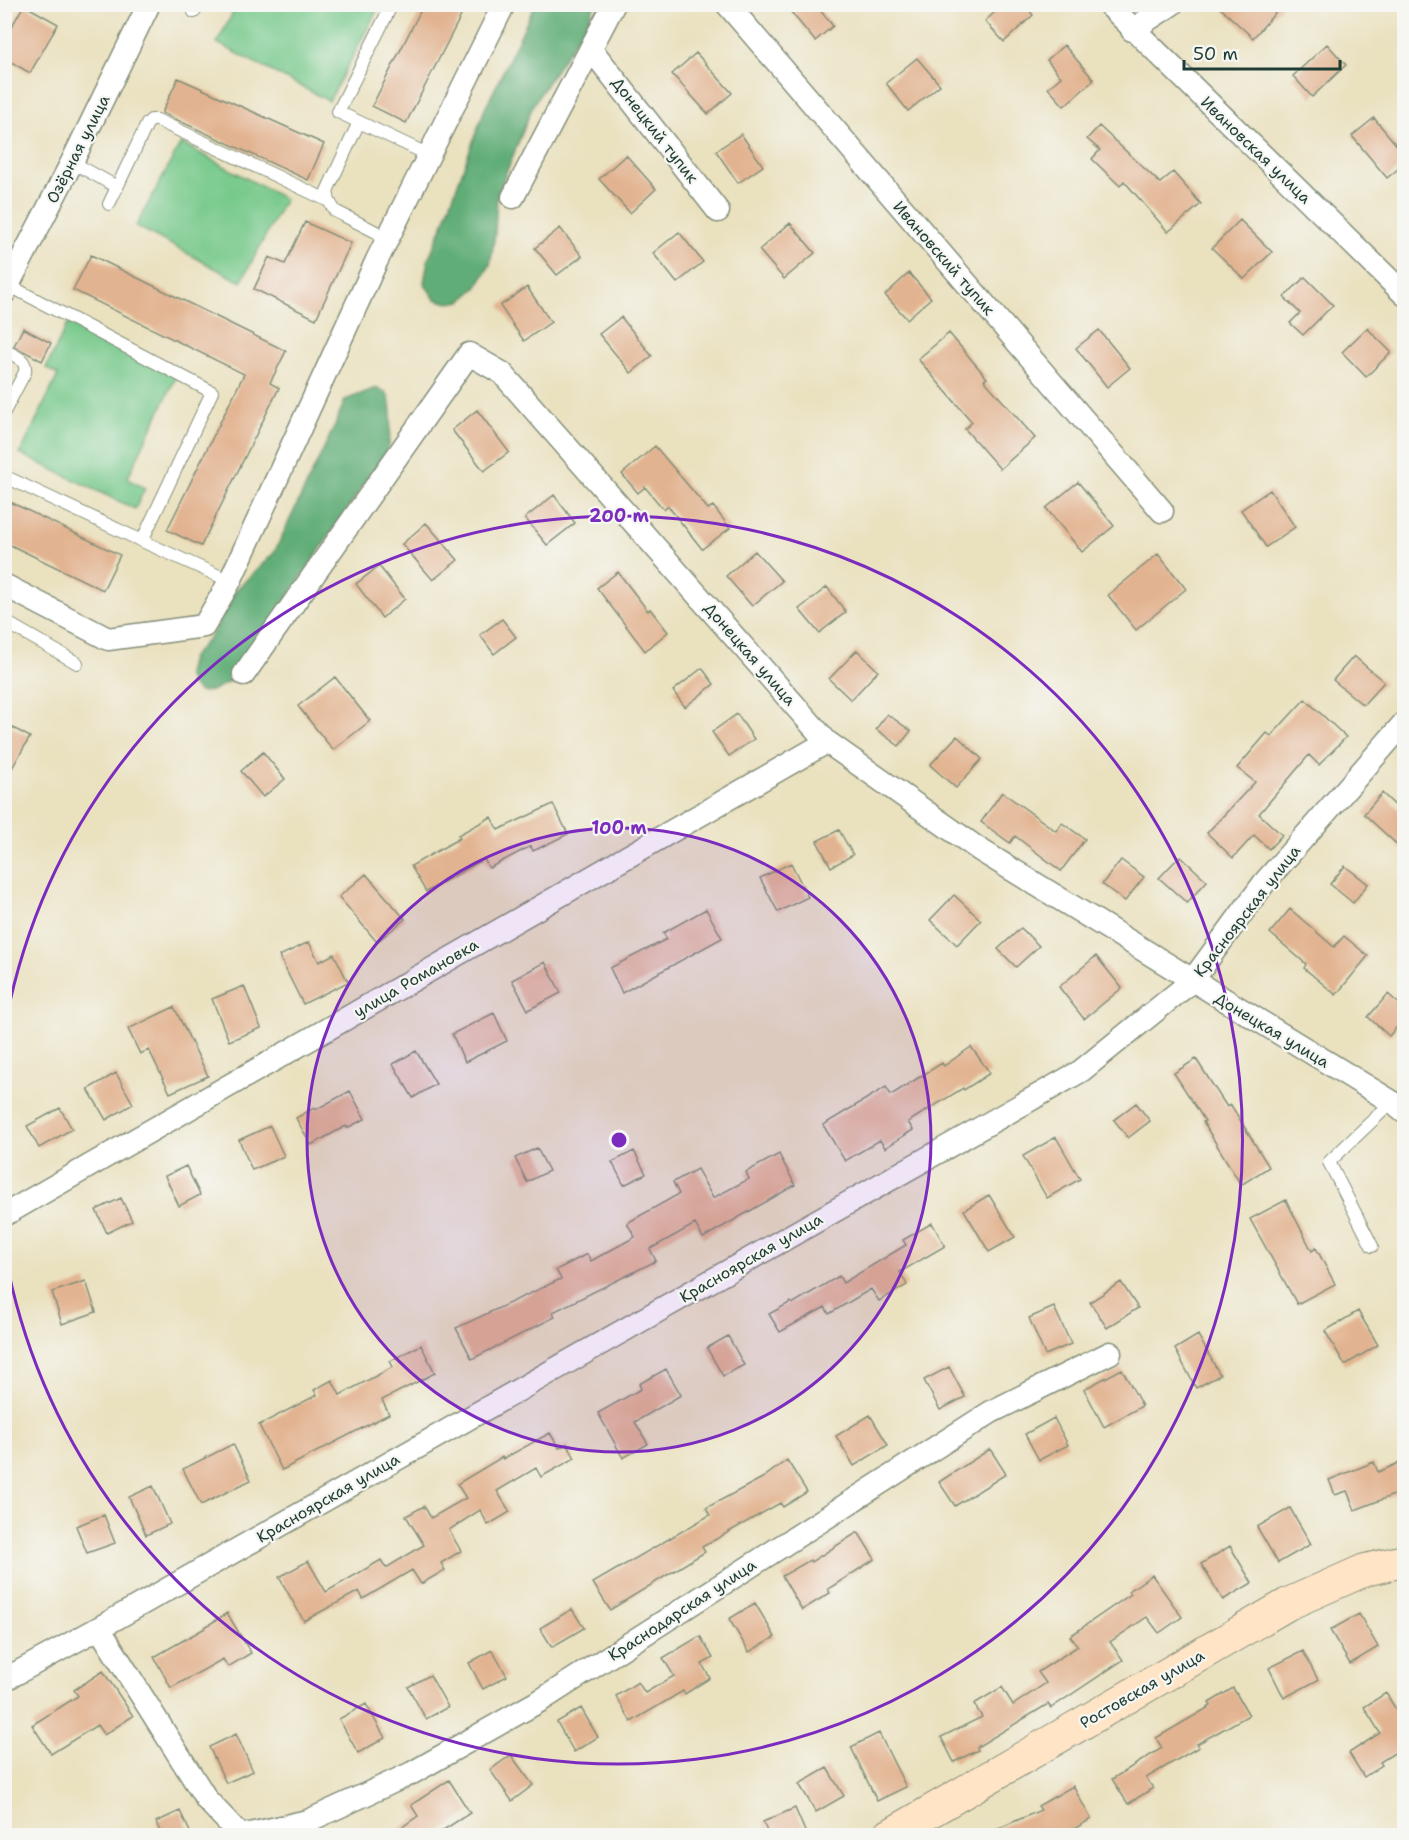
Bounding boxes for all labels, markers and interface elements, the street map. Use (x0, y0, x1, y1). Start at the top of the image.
scale bar (1184, 33, 1340, 71)
text: 50 m (1193, 42, 1238, 66)
street label: Донецкий тупик (607, 73, 703, 188)
street label: Озёрная улица (42, 91, 114, 207)
street label: Ивановская улица (1196, 92, 1316, 208)
street label: Ивановский тупик (889, 196, 1000, 320)
text: 200 m (589, 504, 650, 528)
street label: Донецкая улица (699, 598, 801, 710)
text: 100 m (591, 816, 647, 840)
street label: Красноярская улица (1189, 841, 1305, 981)
street label: улица Романовка (350, 934, 482, 1022)
street label: Донецкая улица (1211, 987, 1333, 1073)
centre of rings (609, 1130, 629, 1150)
street label: Красноярская улица (676, 1208, 826, 1308)
street label: Красноярская улица (253, 1448, 403, 1548)
street label: Краснодарская улица (604, 1554, 760, 1666)
street label: Ростовская улица (1076, 1645, 1208, 1733)

